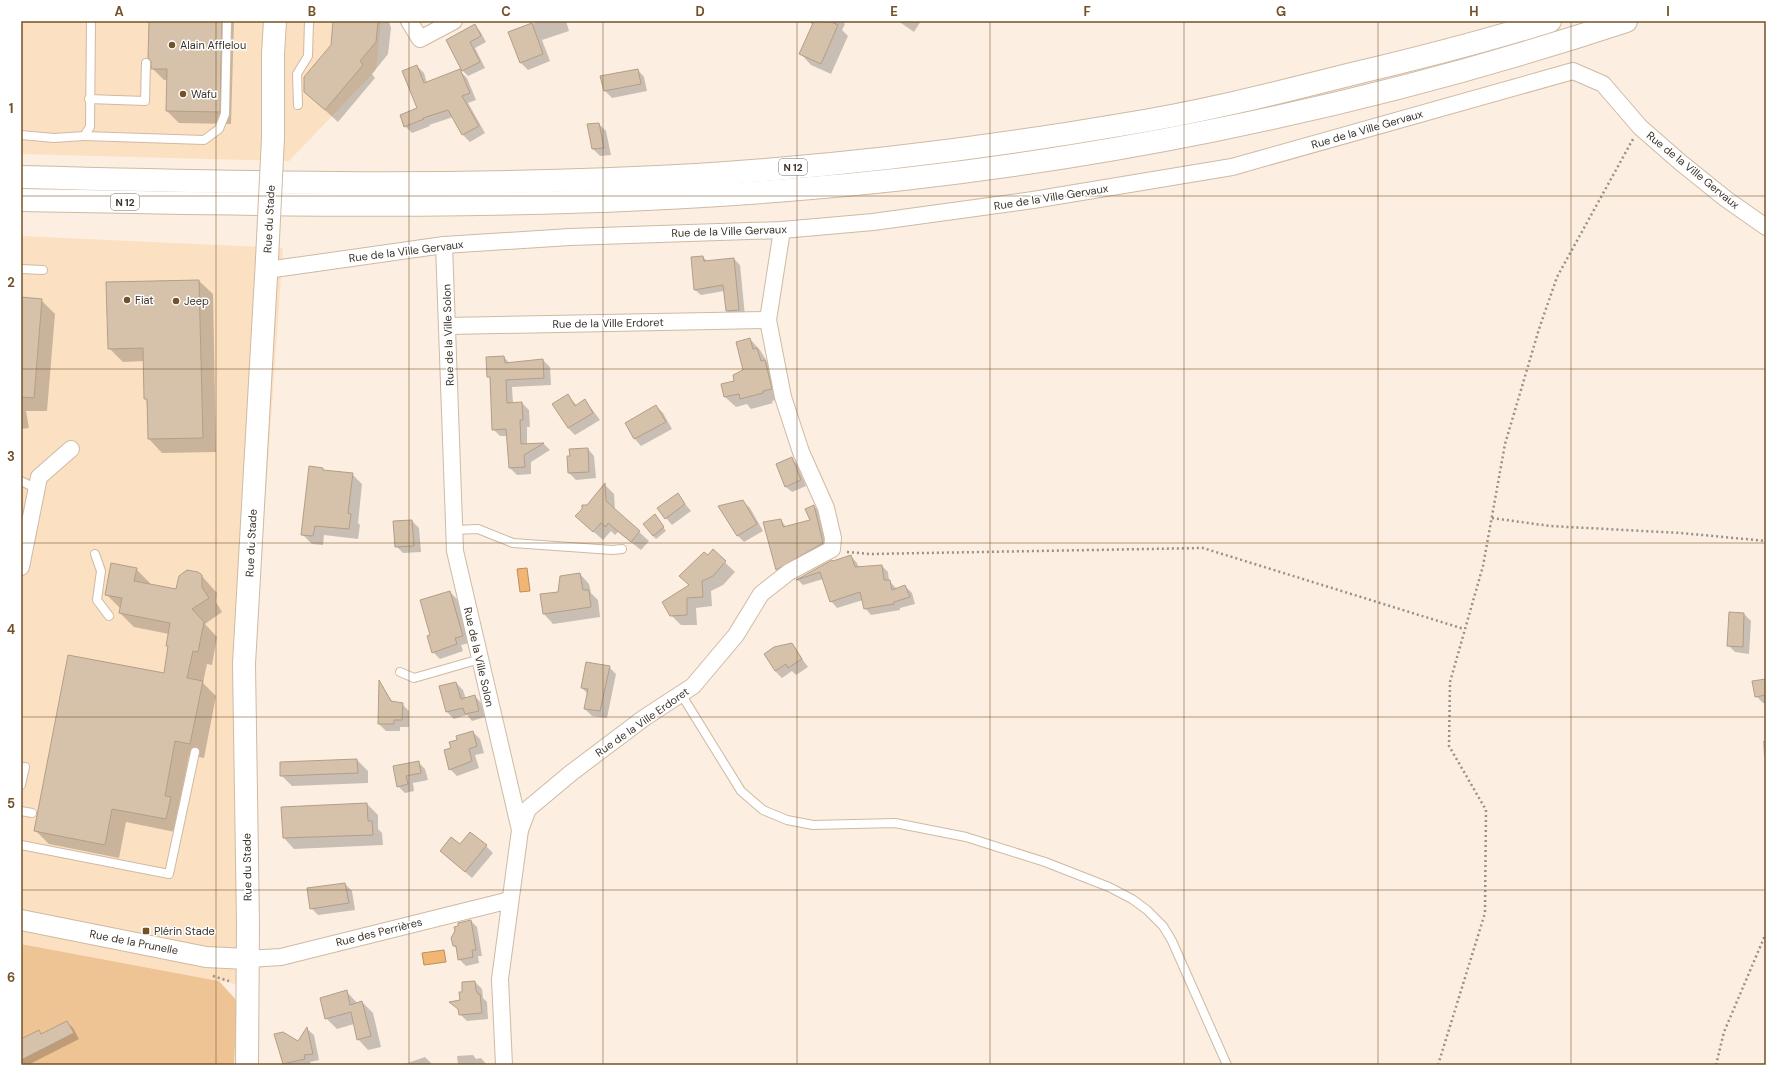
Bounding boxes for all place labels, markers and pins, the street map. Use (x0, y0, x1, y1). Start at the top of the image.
place label: Alain Afflelou (180, 38, 246, 52)
marker: Alain Afflelou (167, 40, 177, 50)
place label: Wafu (191, 87, 217, 101)
marker: Wafu (178, 89, 188, 99)
place label: Fiat (135, 293, 154, 307)
place label: Jeep (184, 294, 209, 308)
marker: Fiat (122, 295, 132, 305)
marker: Jeep (171, 296, 181, 306)
place label: Plérin Stade (154, 924, 215, 938)
marker: Plérin Stade (141, 926, 151, 936)

